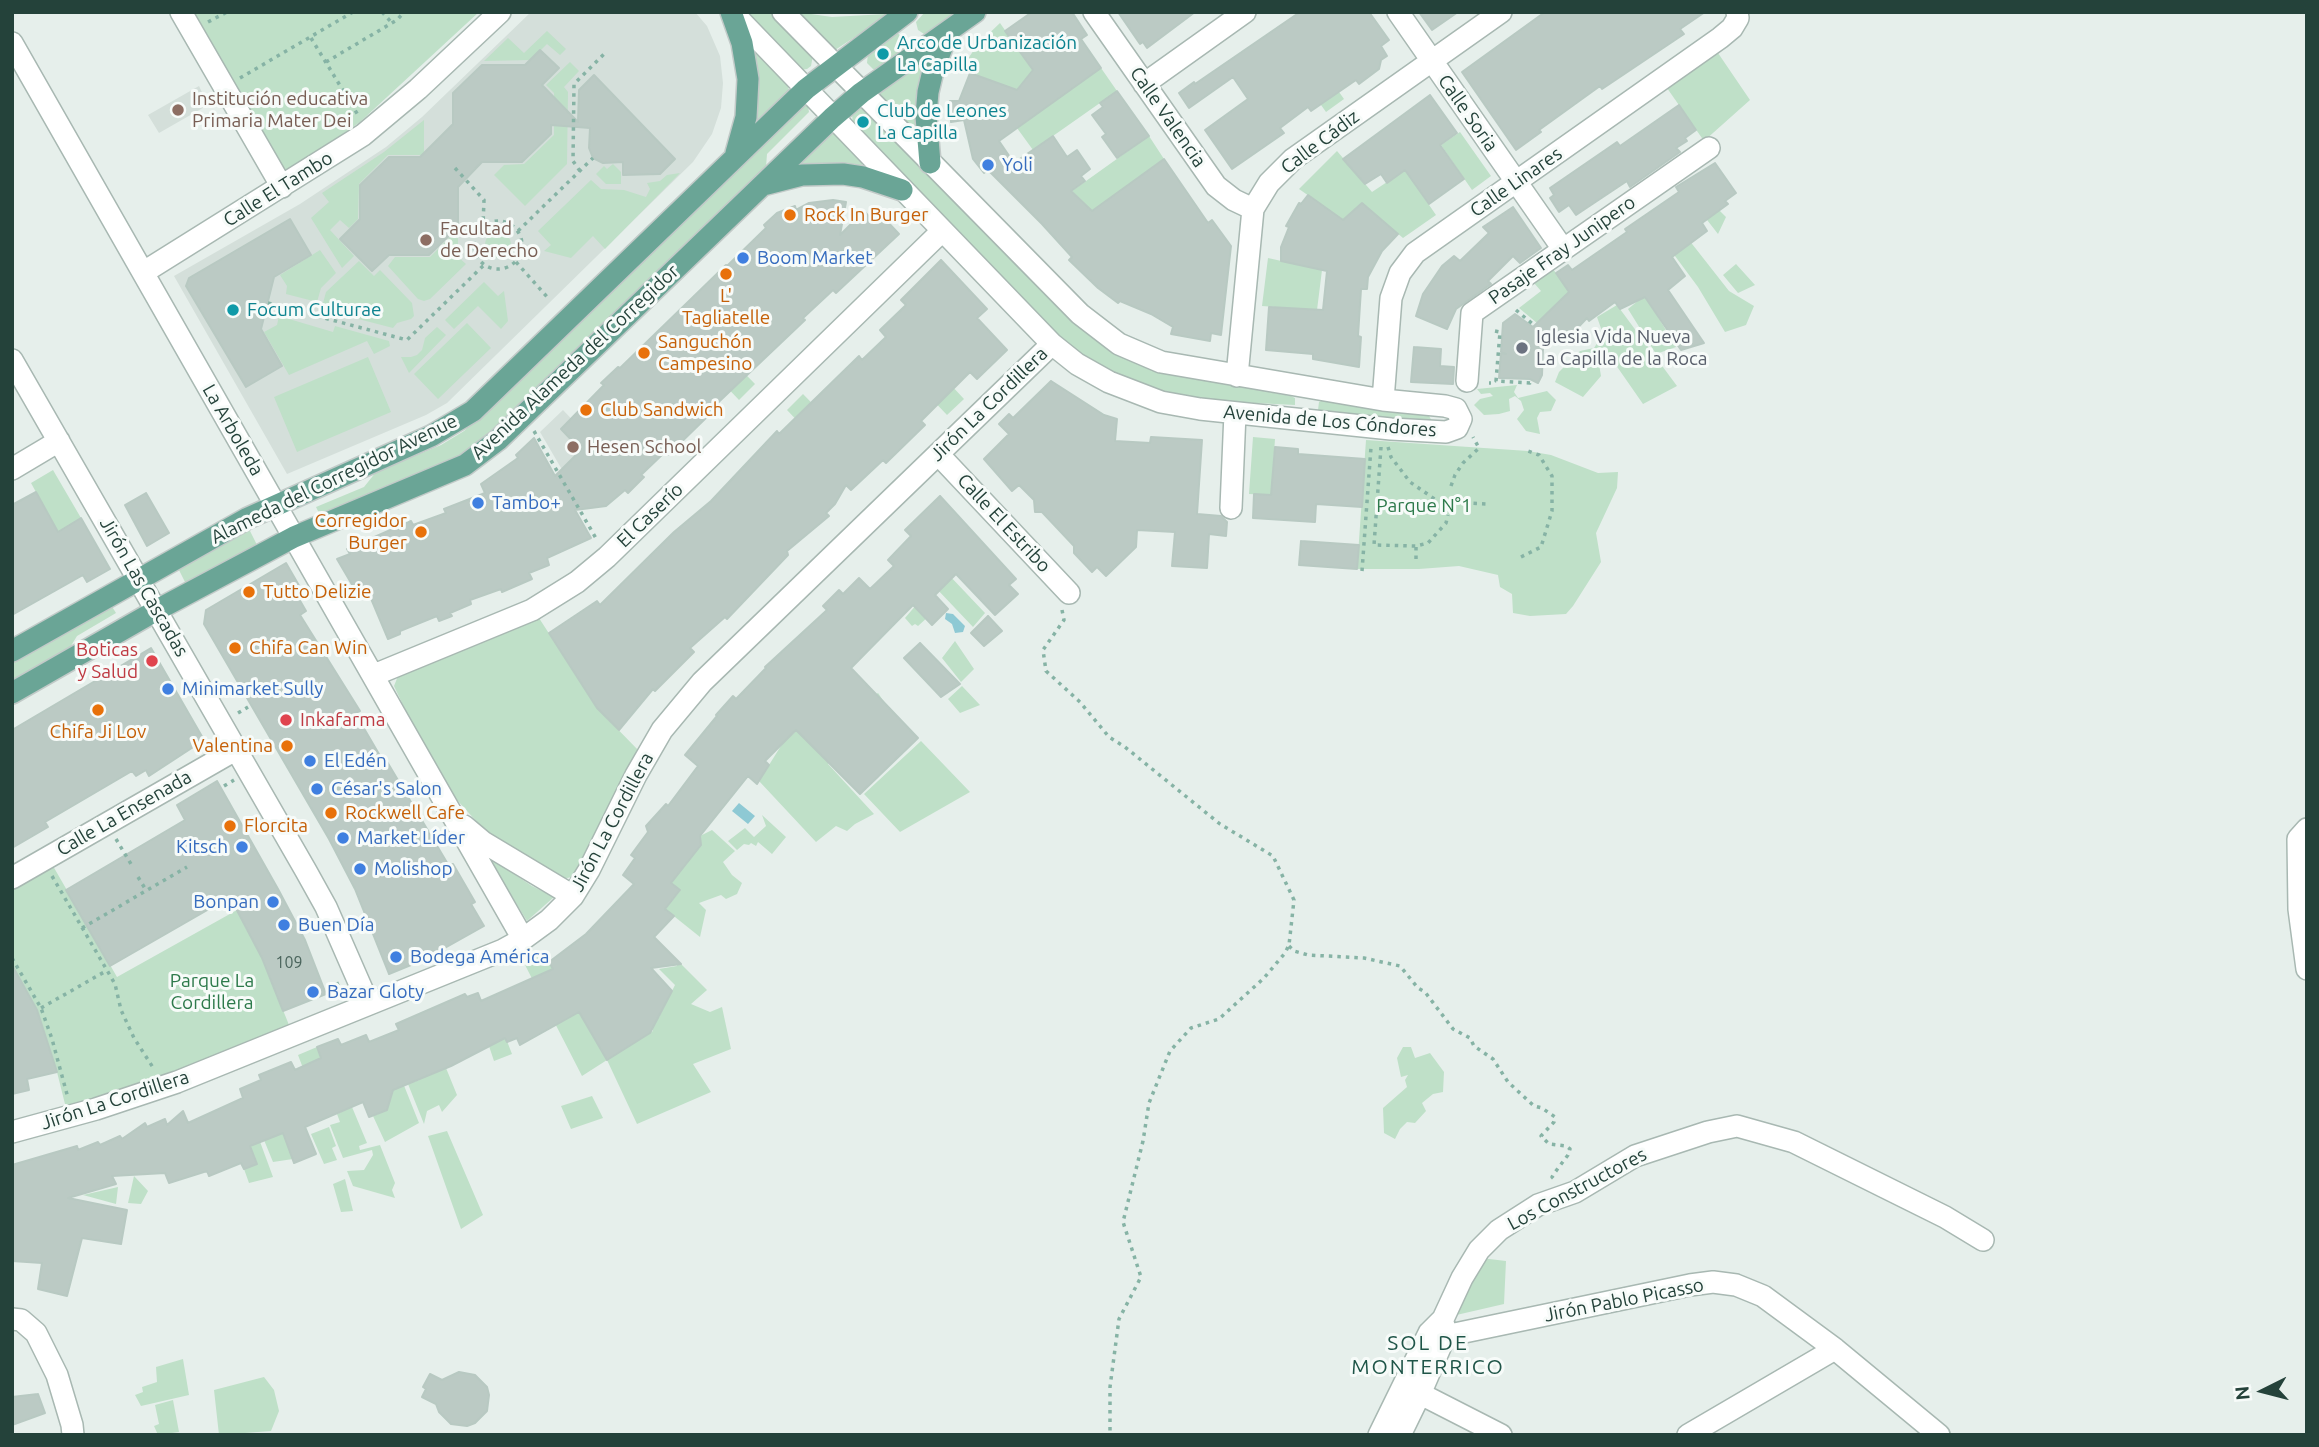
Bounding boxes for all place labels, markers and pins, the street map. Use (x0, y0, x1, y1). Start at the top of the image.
place label: Arco de Urbanización La Capilla (897, 32, 1077, 76)
marker: Arco de Urbanización La Capilla (875, 46, 891, 62)
place label: Institución educativa Primaria Mater Dei (192, 88, 368, 132)
place label: Club de Leones La Capilla (877, 100, 1007, 144)
marker: Institución educativa Primaria Mater Dei (170, 102, 186, 118)
marker: Club de Leones La Capilla (855, 114, 871, 130)
place label: Yoli (1002, 154, 1033, 176)
marker: Yoli (980, 157, 996, 173)
place label: Rock In Burger (804, 204, 928, 226)
marker: Rock In Burger (782, 207, 798, 223)
place label: Facultad de Derecho (440, 218, 538, 262)
marker: Facultad de Derecho (418, 232, 434, 248)
place label: Boom Market (757, 247, 873, 269)
marker: Boom Market (735, 250, 751, 266)
marker: L' Tagliatelle (718, 266, 734, 282)
place label: L' Tagliatelle (682, 285, 770, 329)
place label: Focum Culturae (247, 299, 382, 321)
marker: Focum Culturae (225, 302, 241, 318)
place label: Iglesia Vida Nueva La Capilla de la Roca (1536, 326, 1708, 370)
place label: Sanguchón Campesino (658, 331, 752, 375)
marker: Iglesia Vida Nueva La Capilla de la Roca (1514, 340, 1530, 356)
marker: Sanguchón Campesino (636, 345, 652, 361)
place label: Club Sandwich (600, 399, 724, 421)
marker: Club Sandwich (578, 402, 594, 418)
place label: Hesen School (587, 436, 702, 458)
marker: Hesen School (565, 439, 581, 455)
place label: Tambo+ (492, 492, 561, 514)
marker: Tambo+ (470, 495, 486, 511)
place label: Corregidor Burger (314, 510, 407, 554)
marker: Corregidor Burger (413, 524, 429, 540)
place label: Tutto Delizie (263, 581, 372, 603)
marker: Tutto Delizie (241, 584, 257, 600)
place label: Chifa Can Win (249, 637, 368, 659)
place label: Boticas y Salud (76, 639, 138, 683)
marker: Chifa Can Win (227, 640, 243, 656)
marker: Boticas y Salud (144, 653, 160, 669)
place label: Minimarket Sully (182, 678, 323, 700)
marker: Minimarket Sully (160, 681, 176, 697)
marker: Chifa Ji Lov (90, 702, 106, 718)
place label: Inkafarma (300, 709, 385, 731)
marker: Inkafarma (278, 712, 294, 728)
place label: Chifa Ji Lov (50, 721, 146, 743)
place label: Valentina (192, 735, 273, 757)
marker: Valentina (279, 738, 295, 754)
place label: El Edén (324, 750, 387, 772)
marker: El Edén (302, 753, 318, 769)
place label: César's Salon (331, 778, 442, 800)
marker: César's Salon (309, 781, 325, 797)
place label: Rockwell Cafe (345, 802, 465, 824)
marker: Rockwell Cafe (323, 805, 339, 821)
place label: Florcita (244, 815, 308, 837)
marker: Florcita (222, 818, 238, 834)
place label: Market Líder (357, 827, 465, 849)
marker: Market Líder (335, 830, 351, 846)
place label: Kitsch (176, 836, 228, 858)
marker: Kitsch (234, 839, 250, 855)
place label: Molishop (374, 858, 453, 880)
marker: Molishop (352, 861, 368, 877)
place label: Bonpan (193, 891, 259, 913)
marker: Bonpan (265, 894, 281, 910)
place label: Buen Día (298, 914, 374, 936)
marker: Buen Día (276, 917, 292, 933)
place label: Bodega América (410, 946, 549, 968)
marker: Bodega América (388, 949, 404, 965)
place label: Bazar Gloty (327, 981, 424, 1003)
marker: Bazar Gloty (305, 984, 321, 1000)

